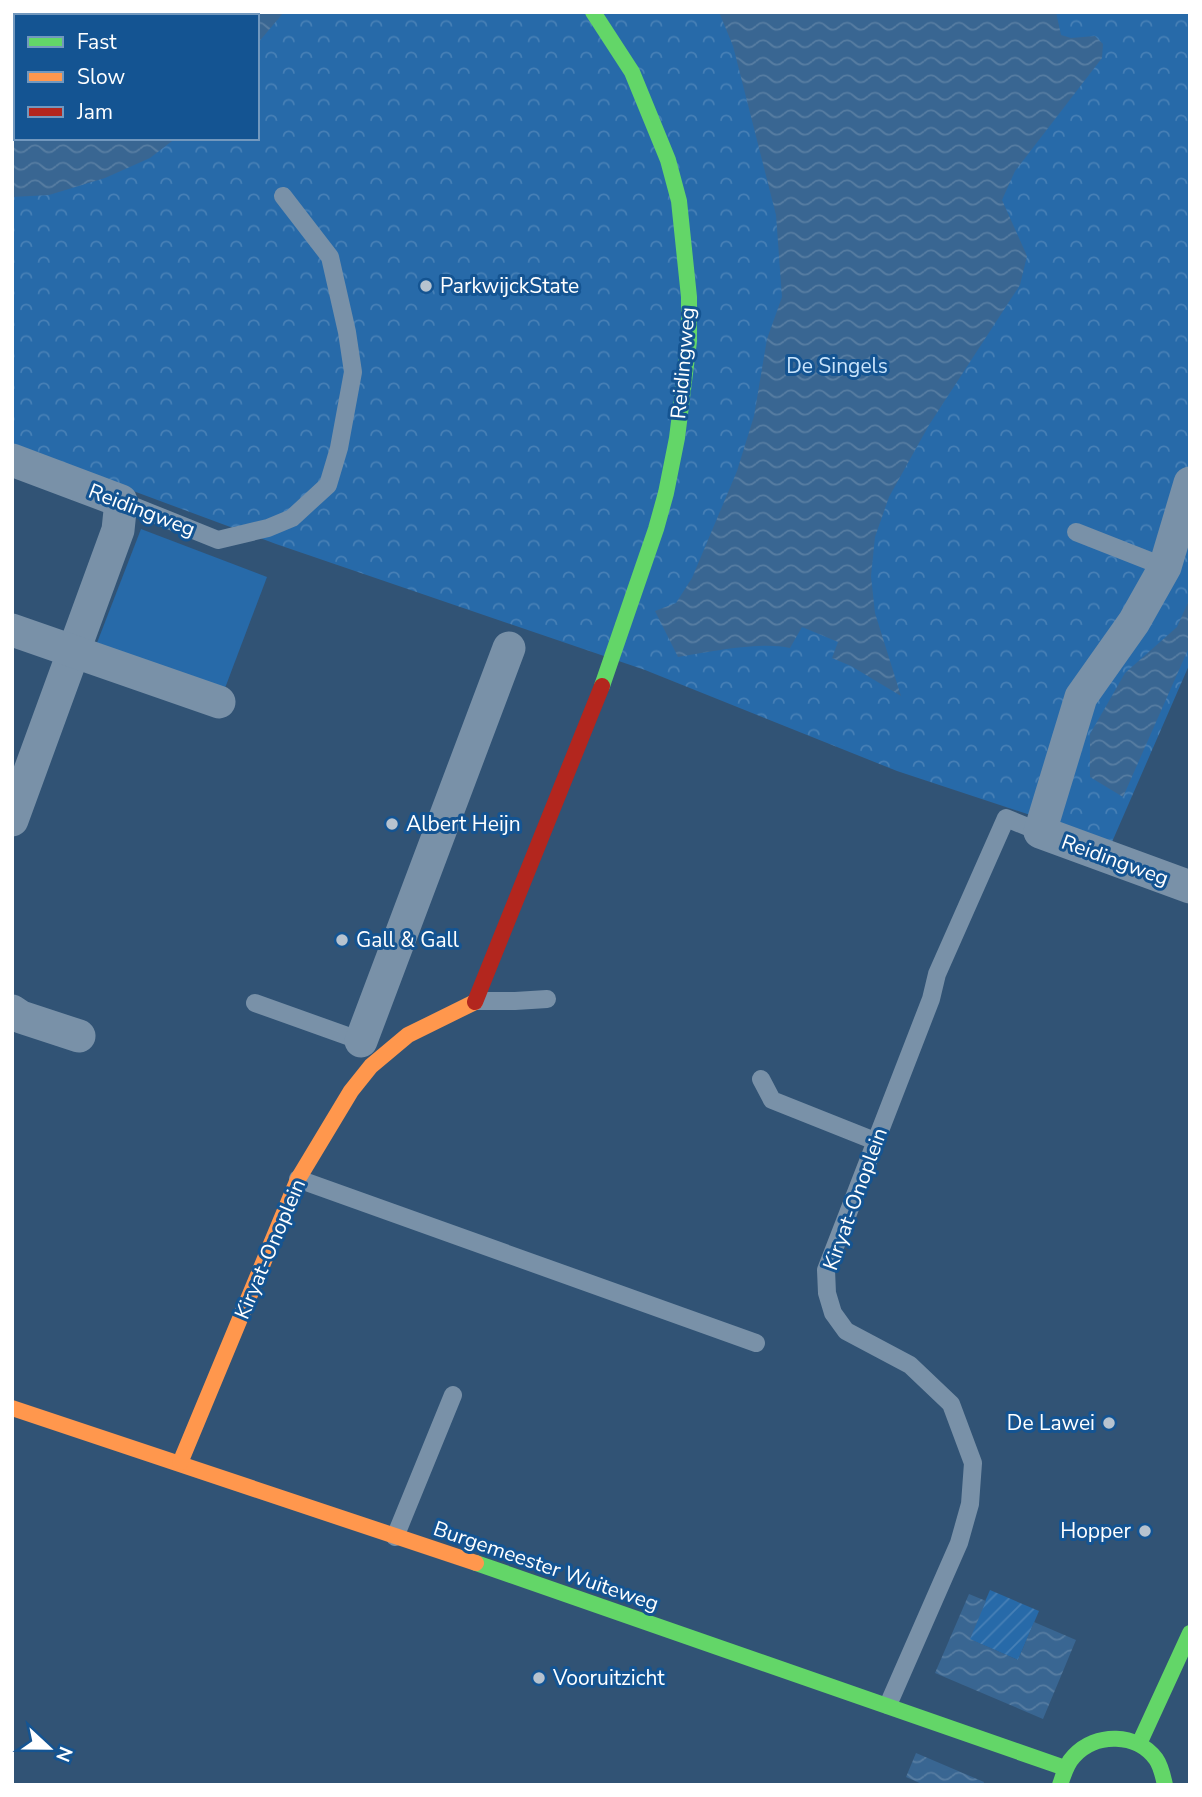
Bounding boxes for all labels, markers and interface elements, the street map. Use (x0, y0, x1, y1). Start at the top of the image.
legend (14, 14, 259, 140)
text: Fast (77, 28, 117, 56)
text: Slow (77, 63, 126, 91)
text: Jam (76, 98, 113, 126)
place label: ParkwijckState (440, 272, 579, 300)
marker: ParkwijckState (418, 278, 434, 294)
street label: Reidingweg (664, 306, 702, 420)
park label: De Singels (786, 352, 888, 380)
street label: Reidingweg (85, 477, 199, 543)
place label: Albert Heijn (406, 810, 521, 838)
marker: Albert Heijn (384, 816, 400, 832)
street label: Reidingweg (1058, 828, 1172, 892)
place label: Gall & Gall (356, 926, 460, 954)
marker: Gall & Gall (334, 932, 350, 948)
street label: Kiryat-Onoplein (816, 1124, 894, 1274)
street label: Kiryat-Onoplein (228, 1175, 312, 1323)
place label: De Lawei (1007, 1409, 1095, 1437)
marker: De Lawei (1101, 1415, 1117, 1431)
street label: Burgemeester Wuiteweg (430, 1514, 662, 1618)
place label: Hopper (1060, 1517, 1131, 1545)
marker: Hopper (1137, 1523, 1153, 1539)
place label: Vooruitzicht (552, 1664, 665, 1692)
marker: Vooruitzicht (531, 1670, 547, 1686)
north arrow (14, 1713, 84, 1783)
text: N (49, 1743, 79, 1765)

